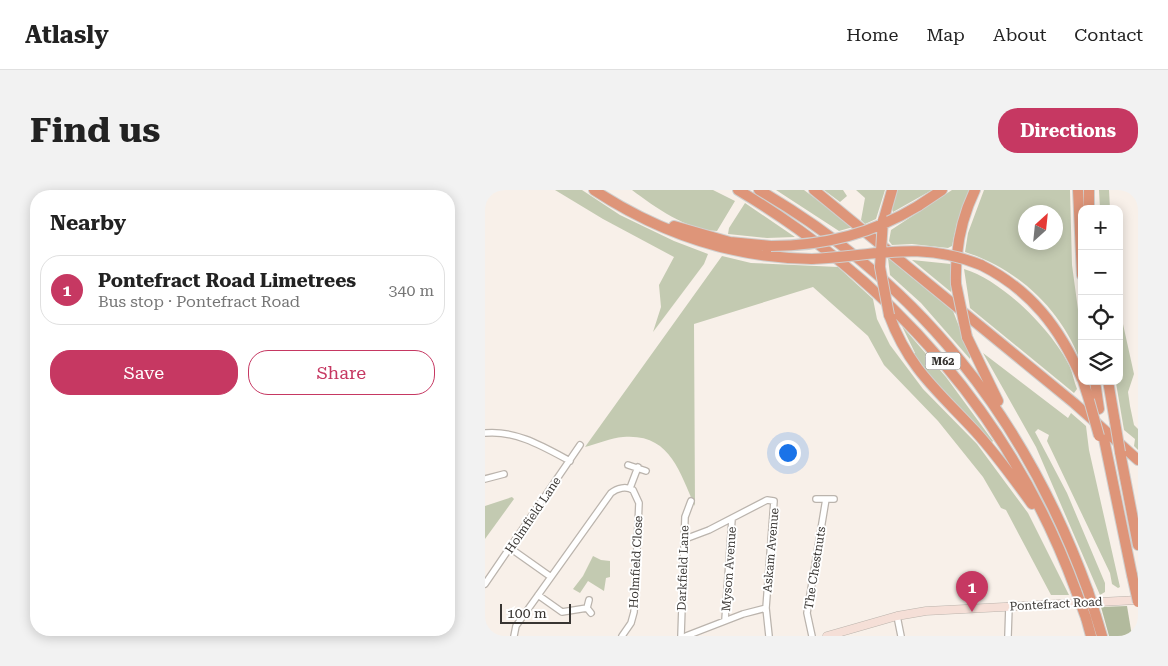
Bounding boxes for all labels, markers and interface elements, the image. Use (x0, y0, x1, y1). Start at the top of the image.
text: Atlasly (25, 21, 109, 49)
text: Home (846, 24, 898, 45)
text: Map (926, 24, 965, 45)
text: About (993, 24, 1046, 45)
text: Contact (1074, 24, 1143, 45)
button: Directions (998, 108, 1138, 153)
text: Find us (30, 110, 160, 151)
north arrow (1018, 205, 1063, 250)
map controls (1078, 205, 1123, 385)
button: + (1078, 205, 1123, 250)
text: Nearby (50, 211, 126, 235)
button: − (1078, 250, 1123, 295)
text: Pontefract Road Limetrees (98, 269, 356, 292)
text: 1 (63, 281, 71, 300)
text: 340 m (388, 281, 434, 300)
text: Bus stop · Pontefract Road (98, 292, 300, 311)
button: locate (1078, 295, 1123, 340)
button: layers (1078, 340, 1123, 385)
button: Save (50, 350, 238, 395)
button: Share (248, 350, 435, 395)
road number: M62 (925, 352, 961, 370)
your location (775, 440, 801, 466)
street label: Holmfield Lane (502, 474, 564, 556)
street label: Askam Avenue (760, 507, 782, 593)
street label: Holmfield Close (627, 515, 645, 609)
street label: Darkfield Lane (675, 525, 692, 611)
street label: The Chestnuts (802, 525, 829, 610)
street label: Myson Avenue (719, 526, 739, 612)
pin: 1 (956, 571, 988, 612)
street label: Pontefract Road (1009, 595, 1103, 613)
scale bar (500, 601, 571, 624)
text: 100 m (507, 605, 547, 621)

